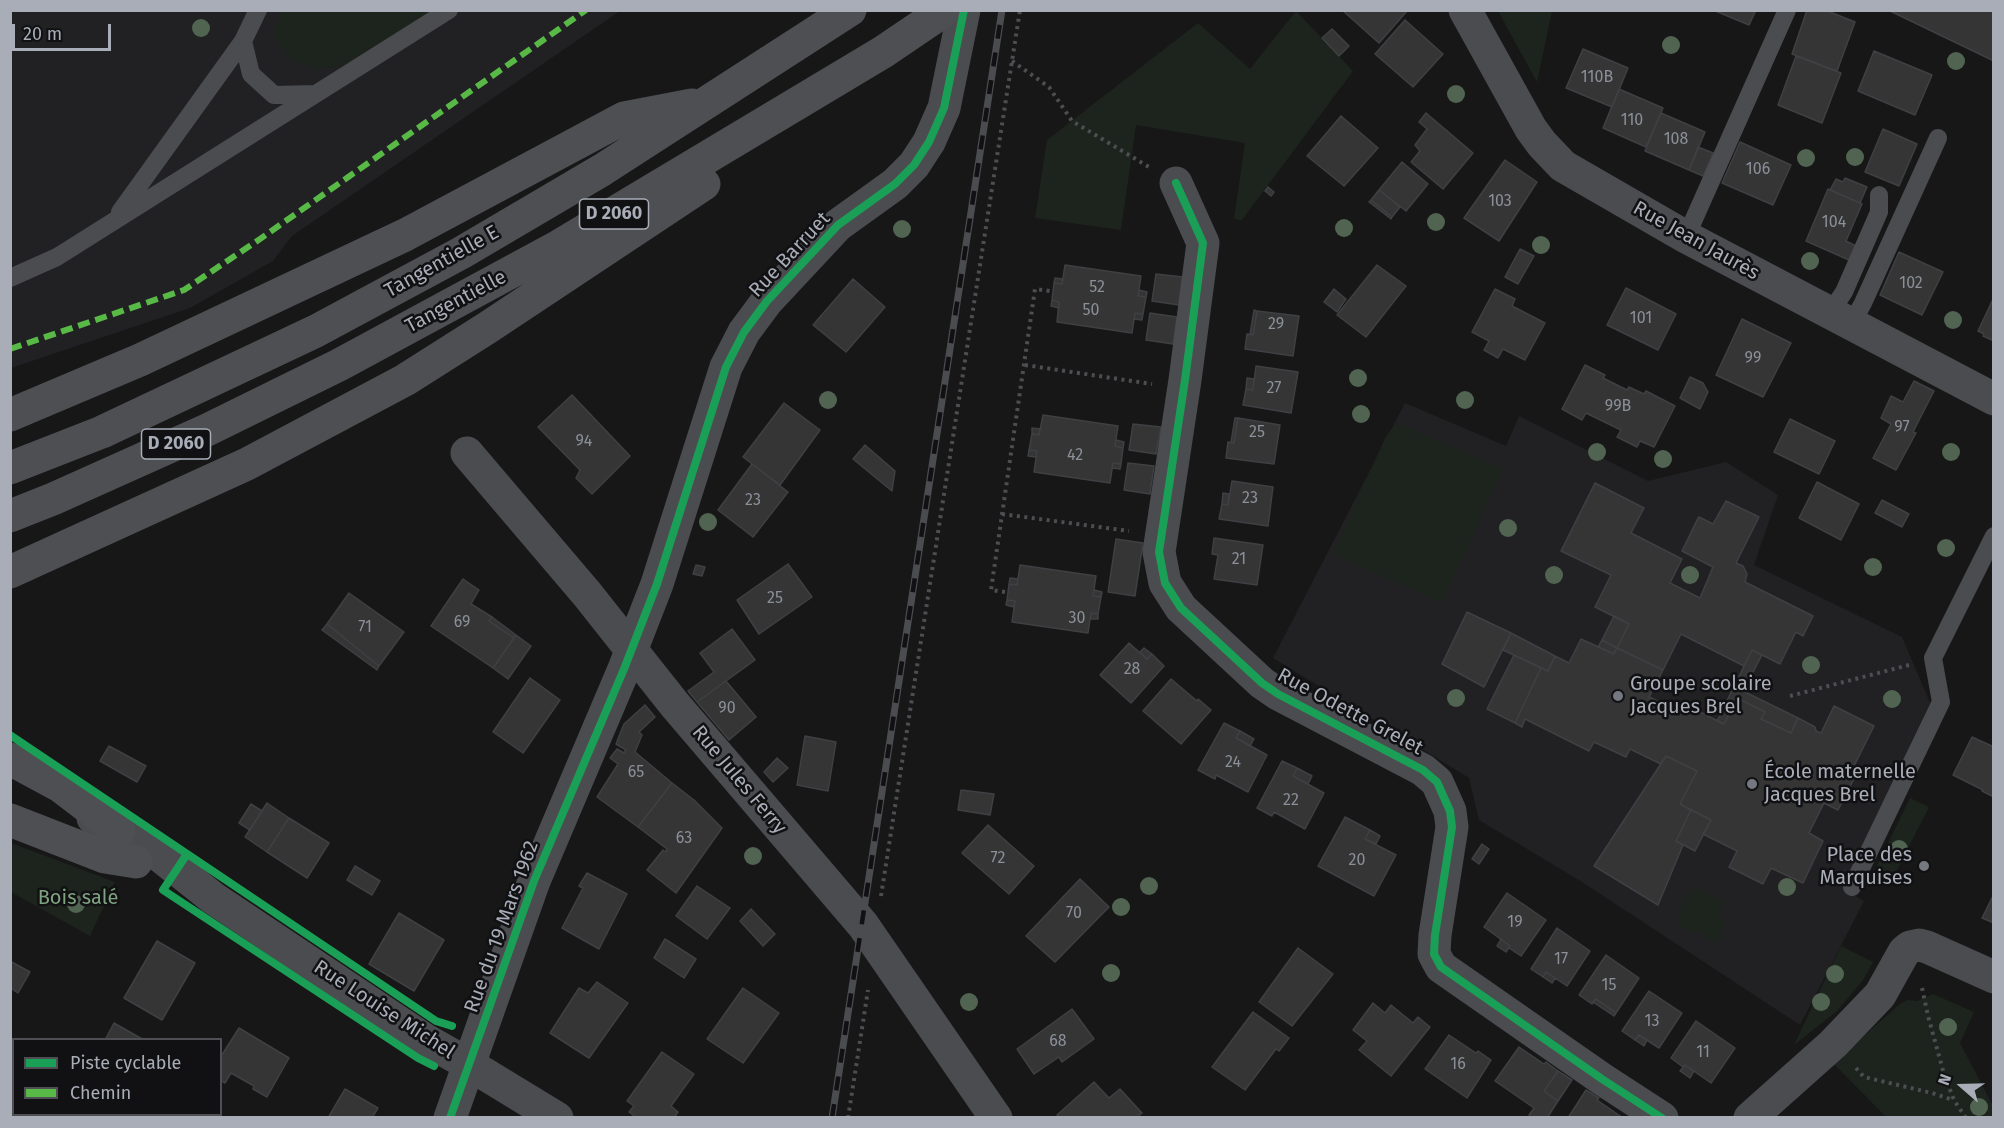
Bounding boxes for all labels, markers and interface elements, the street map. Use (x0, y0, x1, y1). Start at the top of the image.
scale bar (15, 12, 114, 50)
text: 20 m (23, 23, 62, 45)
house number: 110B (1581, 68, 1613, 88)
house number: 110 (1621, 111, 1643, 131)
house number: 108 (1664, 130, 1688, 150)
house number: 106 (1746, 160, 1770, 180)
house number: 103 (1488, 192, 1512, 212)
street label: Rue Jean Jaurès (1629, 196, 1763, 286)
road number: D 2060 (580, 199, 648, 229)
street label: Rue Barruet (744, 207, 836, 303)
house number: 104 (1822, 213, 1846, 233)
street label: Tangentielle E (381, 221, 503, 303)
street label: Tangentielle (401, 265, 511, 339)
house number: 102 (1899, 274, 1923, 294)
house number: 52 (1089, 278, 1105, 298)
house number: 50 (1083, 301, 1099, 321)
house number: 101 (1630, 309, 1652, 329)
house number: 29 (1268, 315, 1284, 335)
house number: 99 (1745, 349, 1761, 369)
house number: 27 (1267, 379, 1281, 399)
house number: 99B (1605, 397, 1631, 417)
house number: 97 (1894, 418, 1910, 438)
house number: 25 (1249, 423, 1265, 443)
road number: D 2060 (142, 429, 210, 459)
house number: 94 (576, 432, 592, 452)
house number: 42 (1067, 446, 1083, 466)
house number: 23 (1242, 489, 1258, 509)
house number: 23 (745, 491, 761, 511)
house number: 21 (1232, 550, 1246, 570)
house number: 25 (767, 589, 783, 609)
house number: 30 (1069, 609, 1085, 629)
house number: 69 (454, 613, 470, 633)
house number: 71 (358, 618, 372, 638)
house number: 28 (1124, 660, 1140, 680)
street label: Rue Odette Grelet (1273, 663, 1427, 761)
place label: Groupe scolaire Jacques Brel (1630, 672, 1772, 719)
marker: Groupe scolaire Jacques Brel (1611, 689, 1625, 703)
house number: 90 (718, 699, 736, 719)
street label: Rue Jules Ferry (687, 721, 791, 839)
house number: 24 (1225, 753, 1241, 773)
place label: École maternelle Jacques Brel (1764, 760, 1916, 807)
house number: 65 (628, 763, 644, 783)
marker: École maternelle Jacques Brel (1745, 777, 1759, 791)
house number: 22 (1283, 791, 1299, 811)
house number: 63 (676, 829, 692, 849)
street label: Rue du 19 Mars 1962 (460, 838, 544, 1016)
place label: Place des Marquises (1820, 843, 1912, 890)
house number: 72 (991, 849, 1005, 869)
house number: 20 (1349, 851, 1365, 871)
marker: Place des Marquises (1917, 859, 1931, 873)
park label: Bois salé (38, 886, 118, 910)
house number: 70 (1066, 904, 1082, 924)
house number: 19 (1507, 913, 1523, 933)
house number: 17 (1554, 950, 1568, 970)
street label: Rue Louise Michel (309, 956, 459, 1064)
house number: 15 (1602, 976, 1616, 996)
house number: 13 (1645, 1012, 1659, 1032)
house number: 68 (1049, 1032, 1067, 1052)
legend (12, 1038, 222, 1116)
house number: 11 (1696, 1043, 1710, 1063)
text: Piste cyclable (70, 1052, 181, 1074)
house number: 16 (1450, 1055, 1466, 1075)
north arrow (1932, 1056, 1992, 1116)
text: N (1934, 1071, 1955, 1088)
text: Chemin (70, 1082, 131, 1104)

